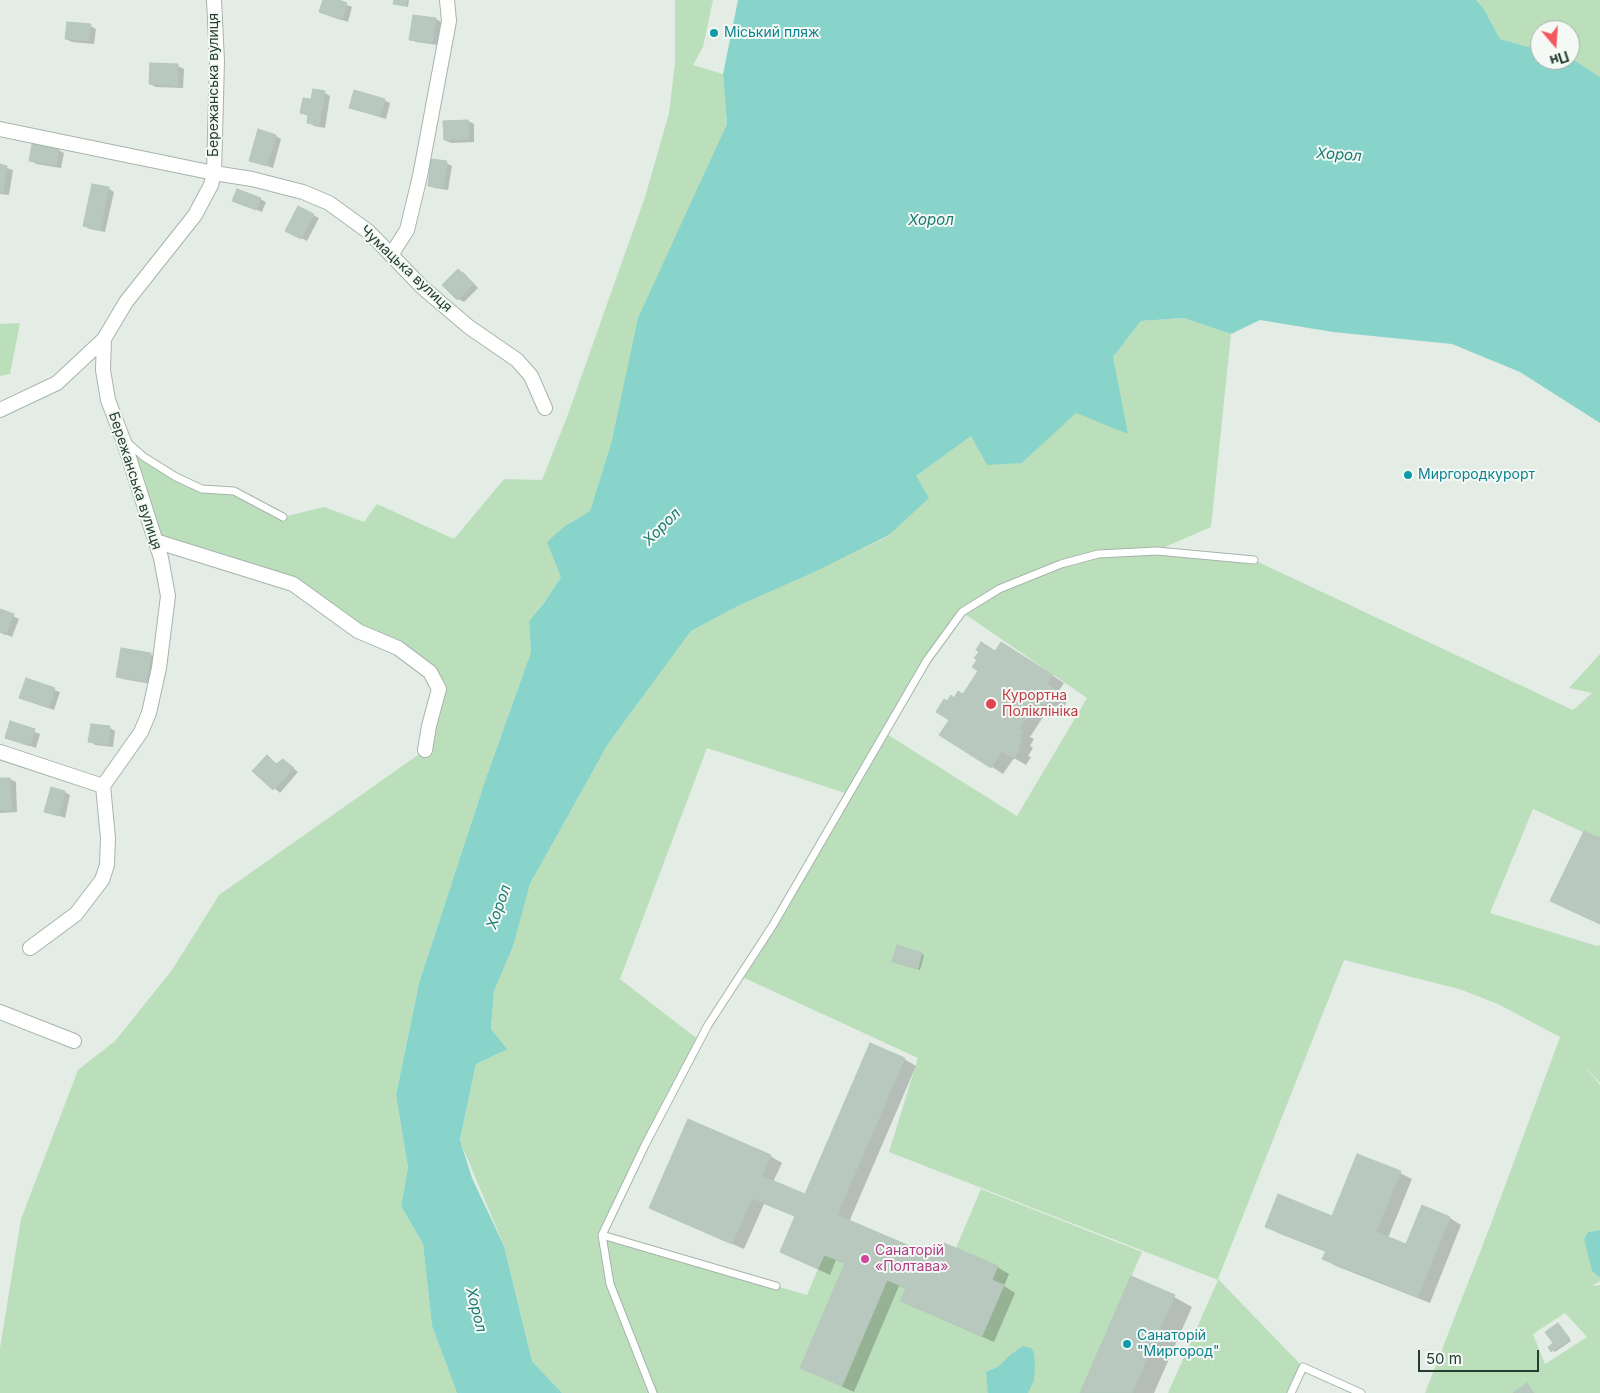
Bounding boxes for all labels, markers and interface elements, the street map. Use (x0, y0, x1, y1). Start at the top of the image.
street label: Бережанська вулиця (206, 13, 222, 157)
north arrow (1530, 20, 1580, 70)
place label: Міський пляж (724, 25, 819, 41)
marker: Міський пляж (708, 27, 720, 39)
text: Пн (1548, 48, 1571, 70)
water label: Хорол (1316, 144, 1362, 166)
water label: Хорол (908, 211, 954, 229)
street label: Чумацька вулиця (357, 222, 455, 316)
street label: Бережанська вулиця (105, 410, 165, 552)
place label: Миргородкурорт (1418, 467, 1535, 483)
marker: Миргородкурорт (1402, 469, 1414, 481)
water label: Хорол (640, 505, 684, 549)
place label: Курортна Поліклініка (1002, 688, 1078, 720)
marker: Курортна Поліклініка (984, 697, 998, 711)
water label: Хорол (483, 882, 515, 932)
place label: Санаторій «Полтава» (875, 1243, 948, 1276)
marker: Санаторій «Полтава» (859, 1253, 871, 1265)
water label: Хорол (462, 1286, 490, 1334)
place label: Санаторій "Миргород" (1137, 1328, 1220, 1360)
marker: Санаторій "Миргород" (1121, 1338, 1133, 1350)
scale bar (1420, 1340, 1541, 1372)
text: 50 m (1426, 1349, 1462, 1368)

